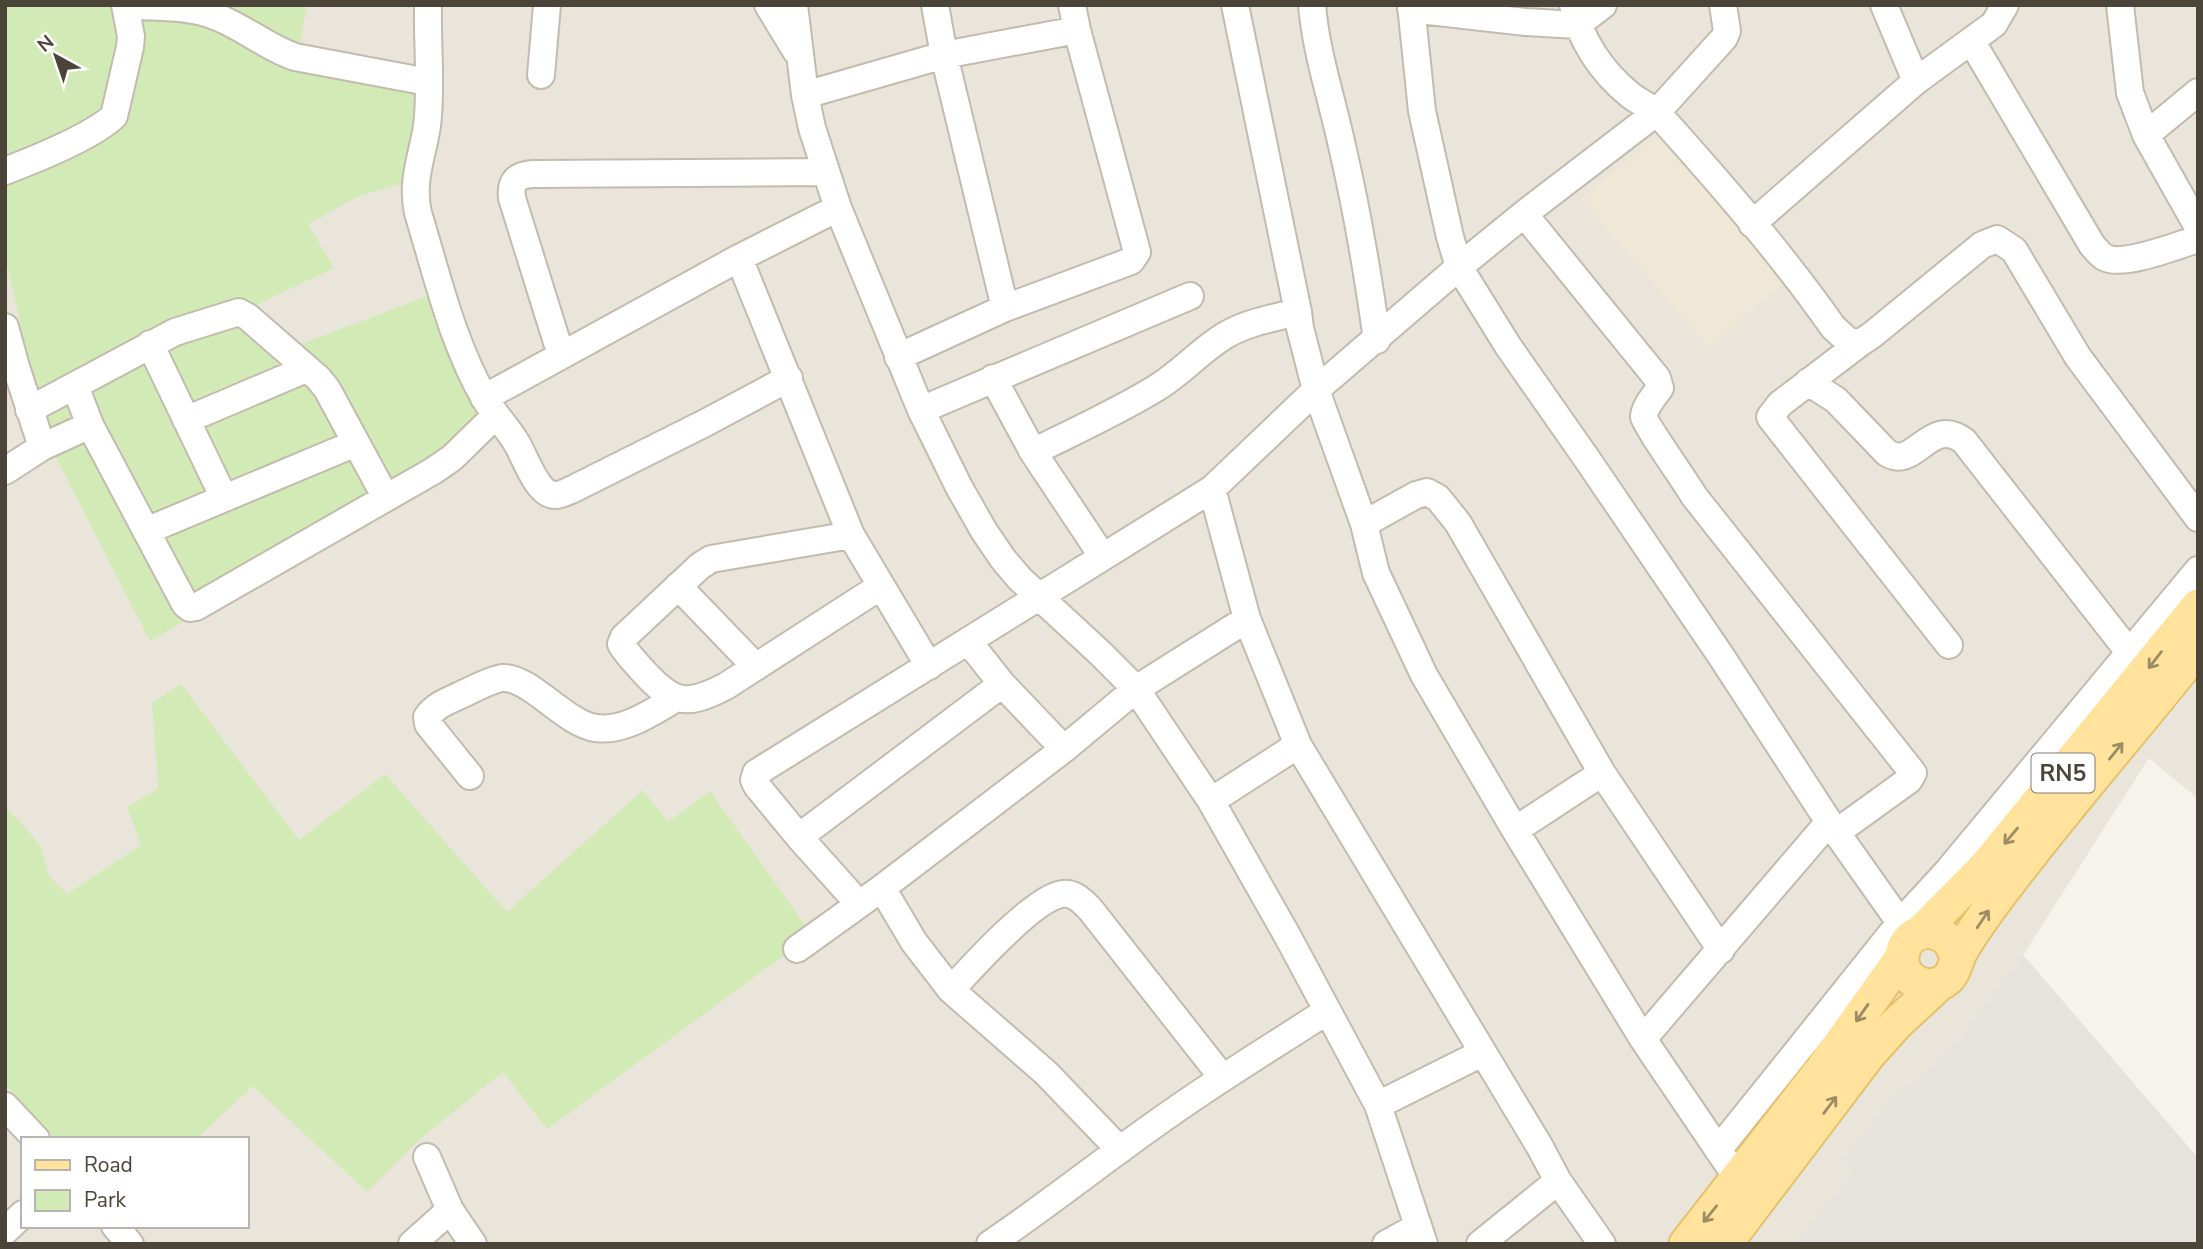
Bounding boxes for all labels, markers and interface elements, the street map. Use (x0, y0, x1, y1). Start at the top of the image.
north arrow (21, 21, 91, 91)
text: N (32, 29, 60, 58)
one-way arrow (2148, 650, 2163, 668)
one-way arrow (2108, 742, 2124, 760)
road number: RN5 (2032, 754, 2094, 792)
one-way arrow (2003, 826, 2019, 844)
one-way arrow (1976, 910, 1990, 929)
one-way arrow (1855, 1003, 1869, 1022)
one-way arrow (1822, 1096, 1837, 1115)
legend (21, 1137, 248, 1228)
text: Road (84, 1151, 133, 1179)
text: Park (84, 1186, 126, 1214)
one-way arrow (1703, 1204, 1718, 1222)

